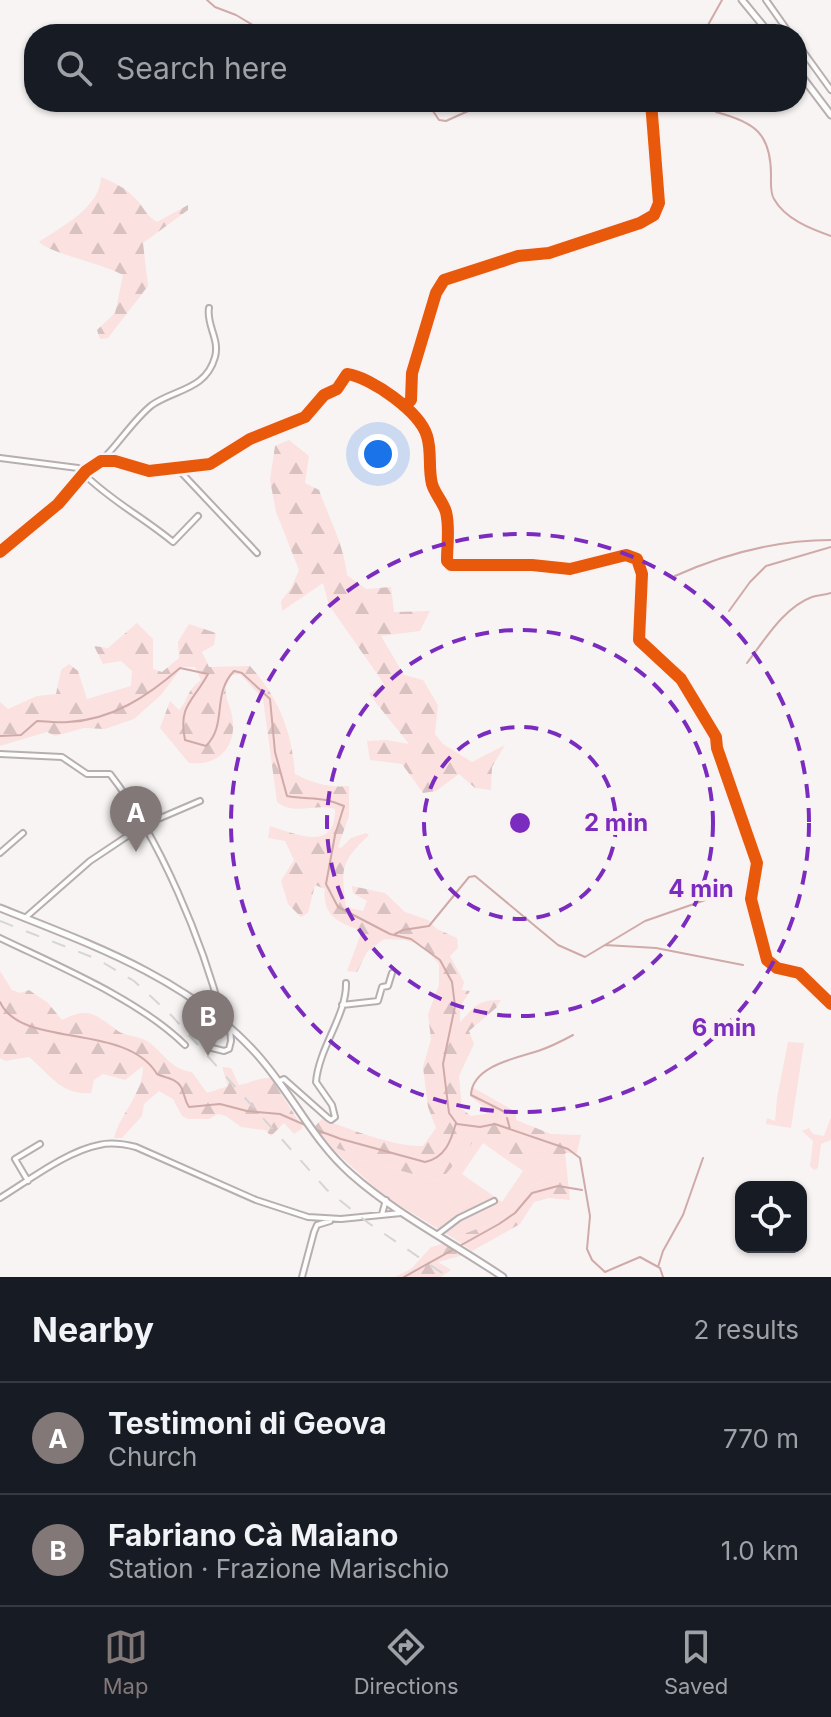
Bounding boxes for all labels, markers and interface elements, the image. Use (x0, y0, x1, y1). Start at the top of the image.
search box (24, 24, 807, 112)
icon: search (52, 46, 96, 90)
text: Search here (116, 50, 288, 86)
your location (358, 434, 398, 474)
pin: A (110, 786, 162, 852)
text: 2 min (584, 808, 648, 837)
centre of rings (506, 809, 534, 837)
text: 4 min (668, 874, 734, 903)
pin: B (182, 990, 234, 1056)
text: 6 min (692, 1013, 756, 1042)
map controls (735, 1181, 807, 1253)
button: locate (735, 1181, 807, 1253)
text: Nearby (32, 1309, 154, 1350)
text: 2 results (694, 1314, 799, 1345)
text: Testimoni di Geova (108, 1405, 387, 1441)
text: A (48, 1423, 68, 1454)
text: 770 m (723, 1423, 799, 1454)
text: Church (108, 1441, 197, 1472)
text: Fabriano Cà Maiano (108, 1517, 398, 1553)
text: B (49, 1535, 67, 1566)
text: 1.0 km (721, 1535, 799, 1566)
text: Station · Frazione Marischio (108, 1553, 449, 1584)
tab: Map (103, 1625, 148, 1699)
tab: Directions (354, 1625, 459, 1699)
tab: Saved (664, 1625, 728, 1699)

